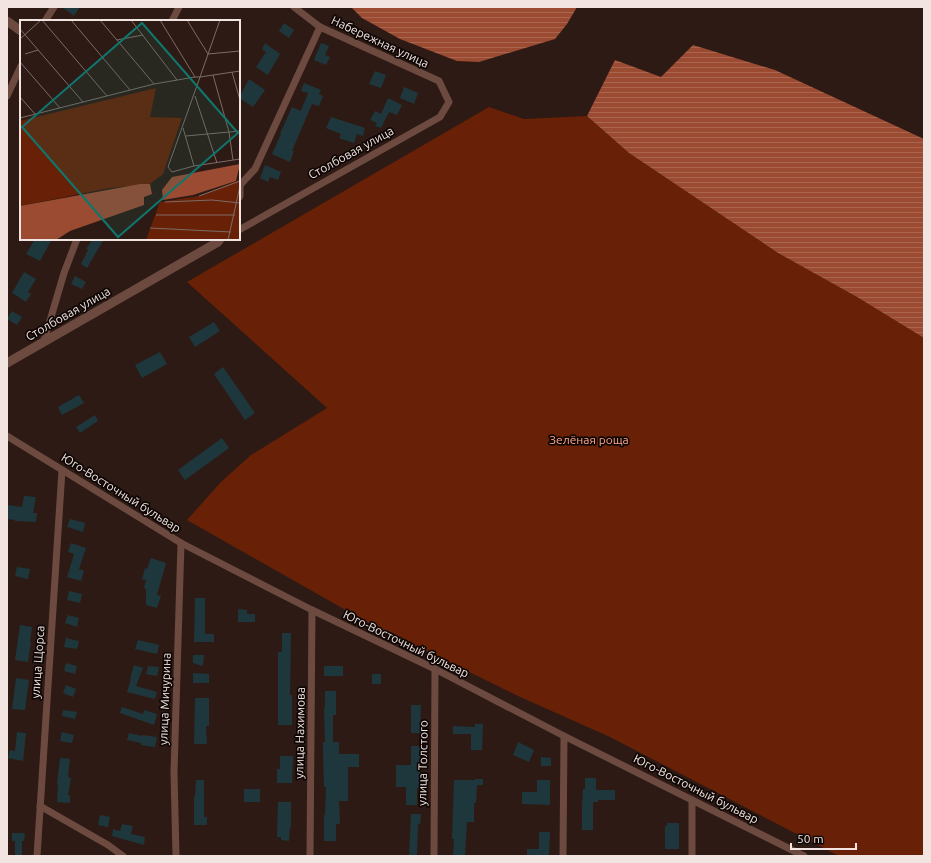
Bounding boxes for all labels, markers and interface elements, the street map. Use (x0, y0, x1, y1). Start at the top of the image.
street label: Набережная улица (329, 13, 431, 70)
inset map (20, 20, 240, 240)
street label: Столбовая улица (306, 124, 396, 181)
street label: Столбовая улица (23, 284, 112, 343)
park label: Зелёная роща (549, 433, 629, 446)
street label: Юго-Восточный бульвар (59, 450, 183, 535)
street label: Юго-Восточный бульвар (341, 607, 471, 680)
street label: улица Щорса (28, 625, 47, 699)
street label: улица Мичурина (156, 653, 173, 745)
street label: улица Нахимова (292, 687, 307, 779)
street label: улица Толстого (415, 720, 430, 806)
street label: Юго-Восточный бульвар (632, 751, 761, 826)
scale bar (791, 825, 856, 851)
text: 50 m (797, 832, 824, 845)

